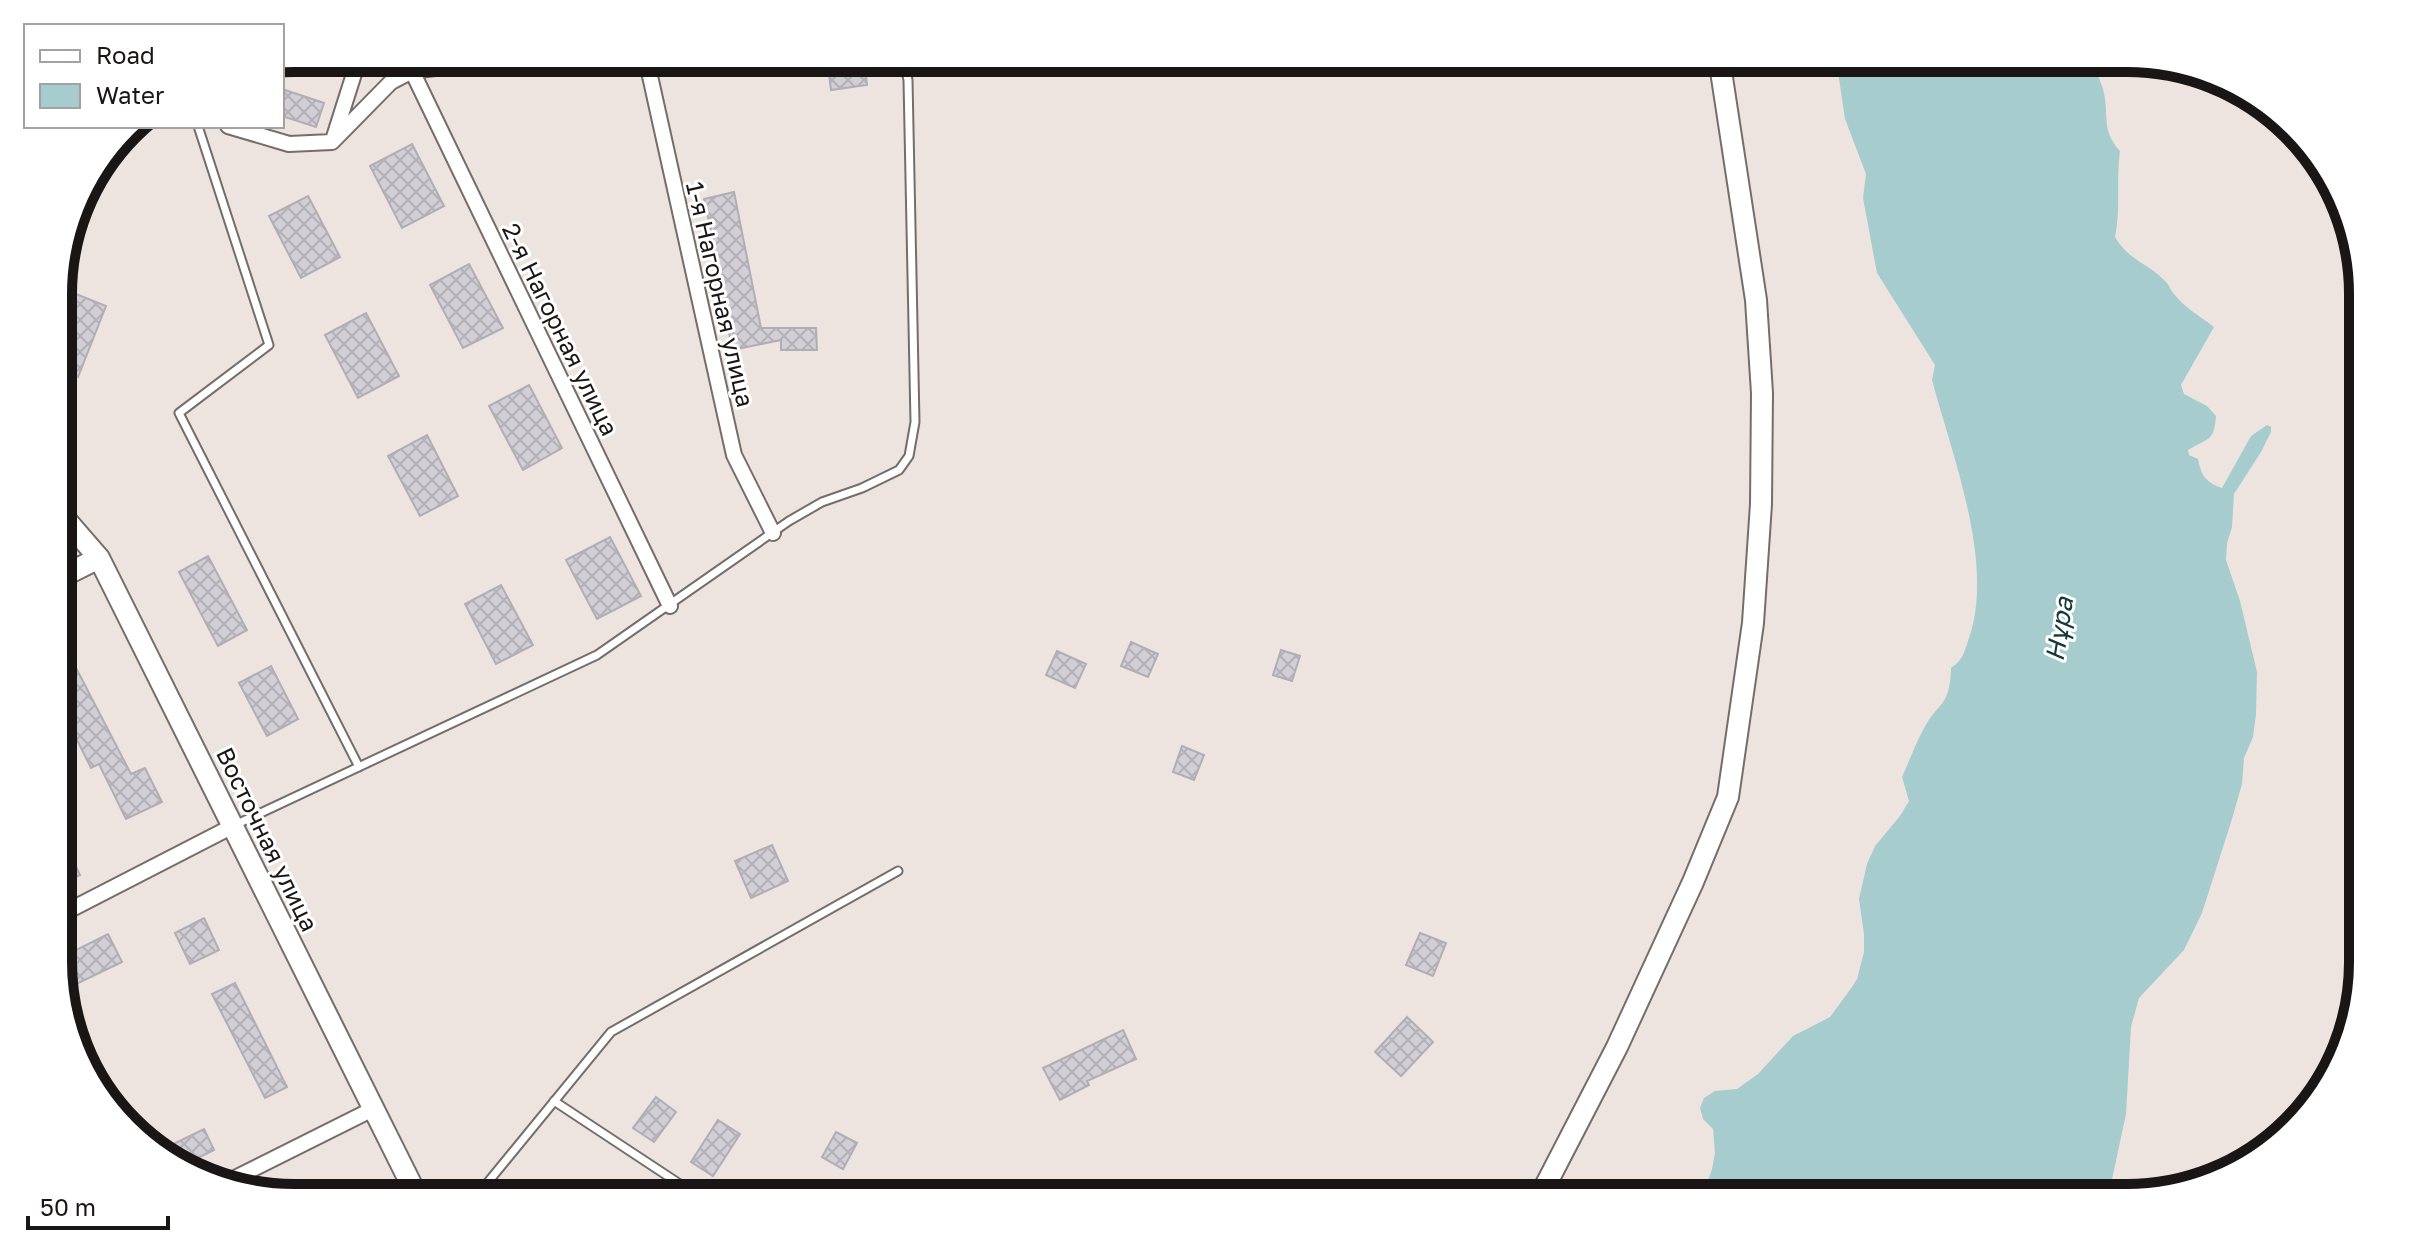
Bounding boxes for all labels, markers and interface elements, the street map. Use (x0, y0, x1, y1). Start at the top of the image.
legend (24, 24, 284, 128)
text: Road (96, 40, 155, 69)
text: Water (96, 80, 164, 109)
street label: 1-я Нагорная улица (681, 178, 761, 410)
street label: 2-я Нагорная улица (497, 218, 625, 440)
water label: Нұра (2039, 593, 2080, 663)
street label: Восточная улица (211, 742, 325, 936)
scale bar (28, 1180, 168, 1230)
text: 50 m (40, 1192, 96, 1221)

